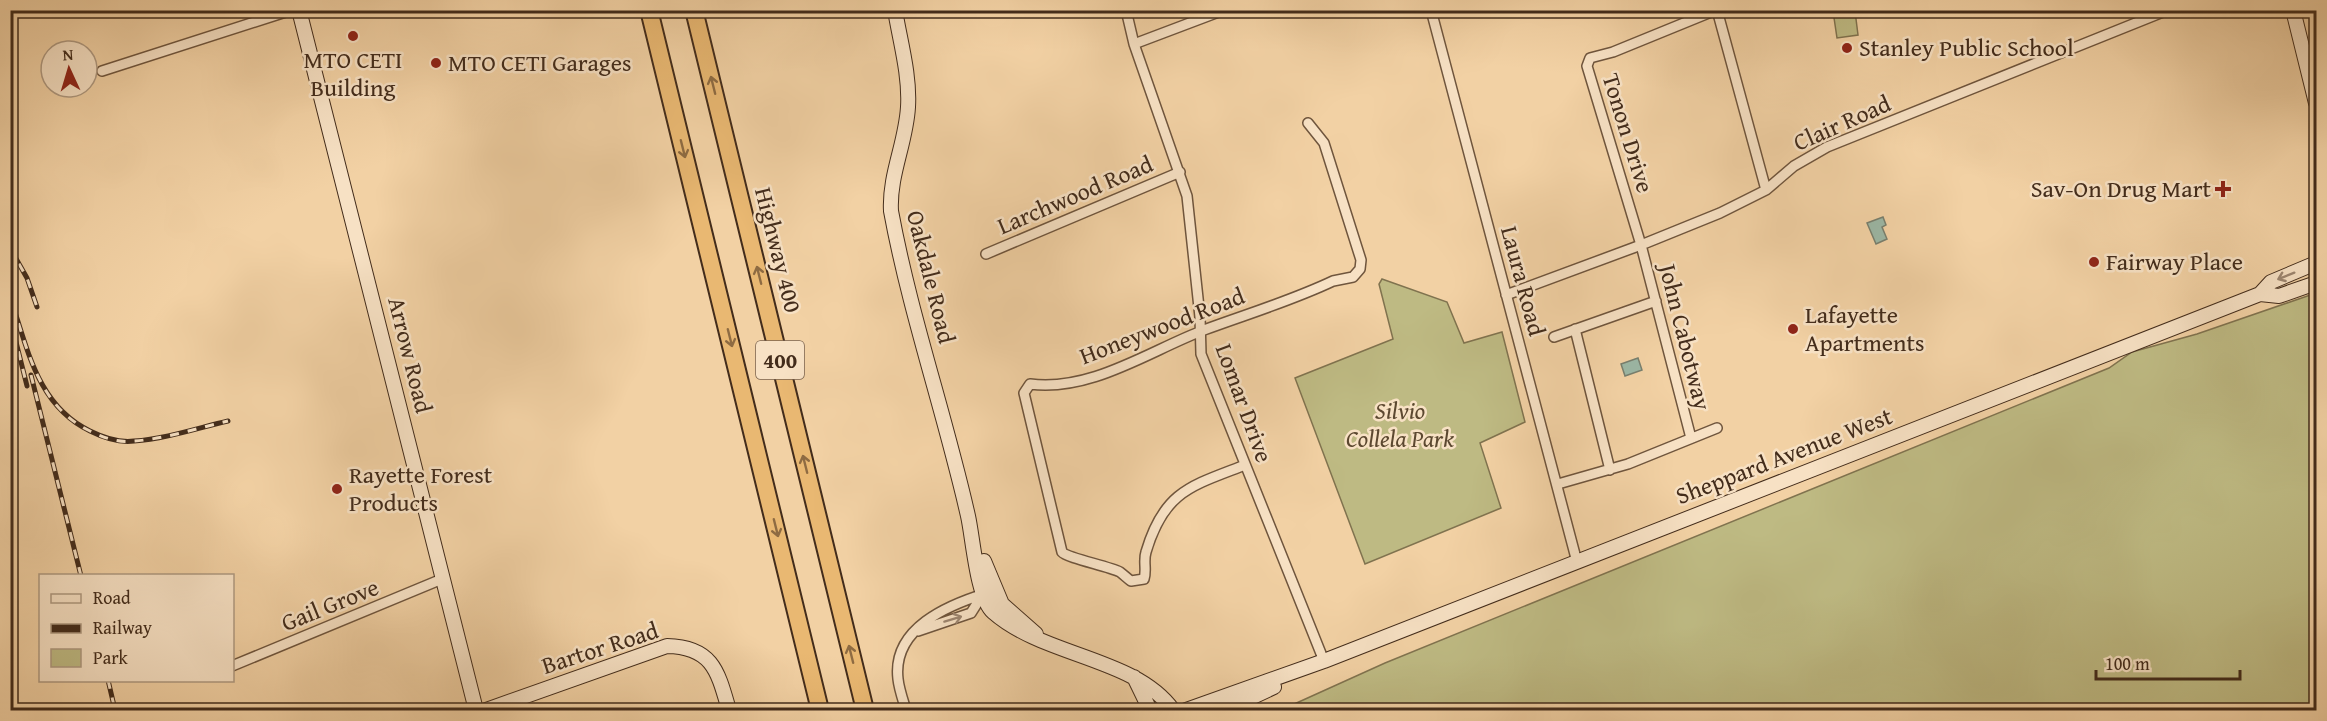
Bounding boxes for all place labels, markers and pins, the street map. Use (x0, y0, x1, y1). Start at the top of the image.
marker: MTO CETI Building (346, 29, 360, 43)
place label: Stanley Public School (1859, 30, 2074, 65)
marker: Stanley Public School (1840, 41, 1854, 55)
place label: MTO CETI Building (303, 42, 403, 105)
place label: MTO CETI Garages (448, 45, 632, 80)
marker: MTO CETI Garages (429, 56, 443, 70)
place label: Sav-On Drug Mart (2031, 171, 2212, 206)
marker: Sav-On Drug Mart (2216, 182, 2230, 196)
place label: Fairway Place (2106, 244, 2243, 279)
marker: Fairway Place (2087, 255, 2101, 269)
place label: Lafayette Apartments (1805, 297, 1925, 360)
marker: Lafayette Apartments (1786, 322, 1800, 336)
place label: Rayette Forest Products (349, 457, 493, 520)
marker: Rayette Forest Products (330, 482, 344, 496)

